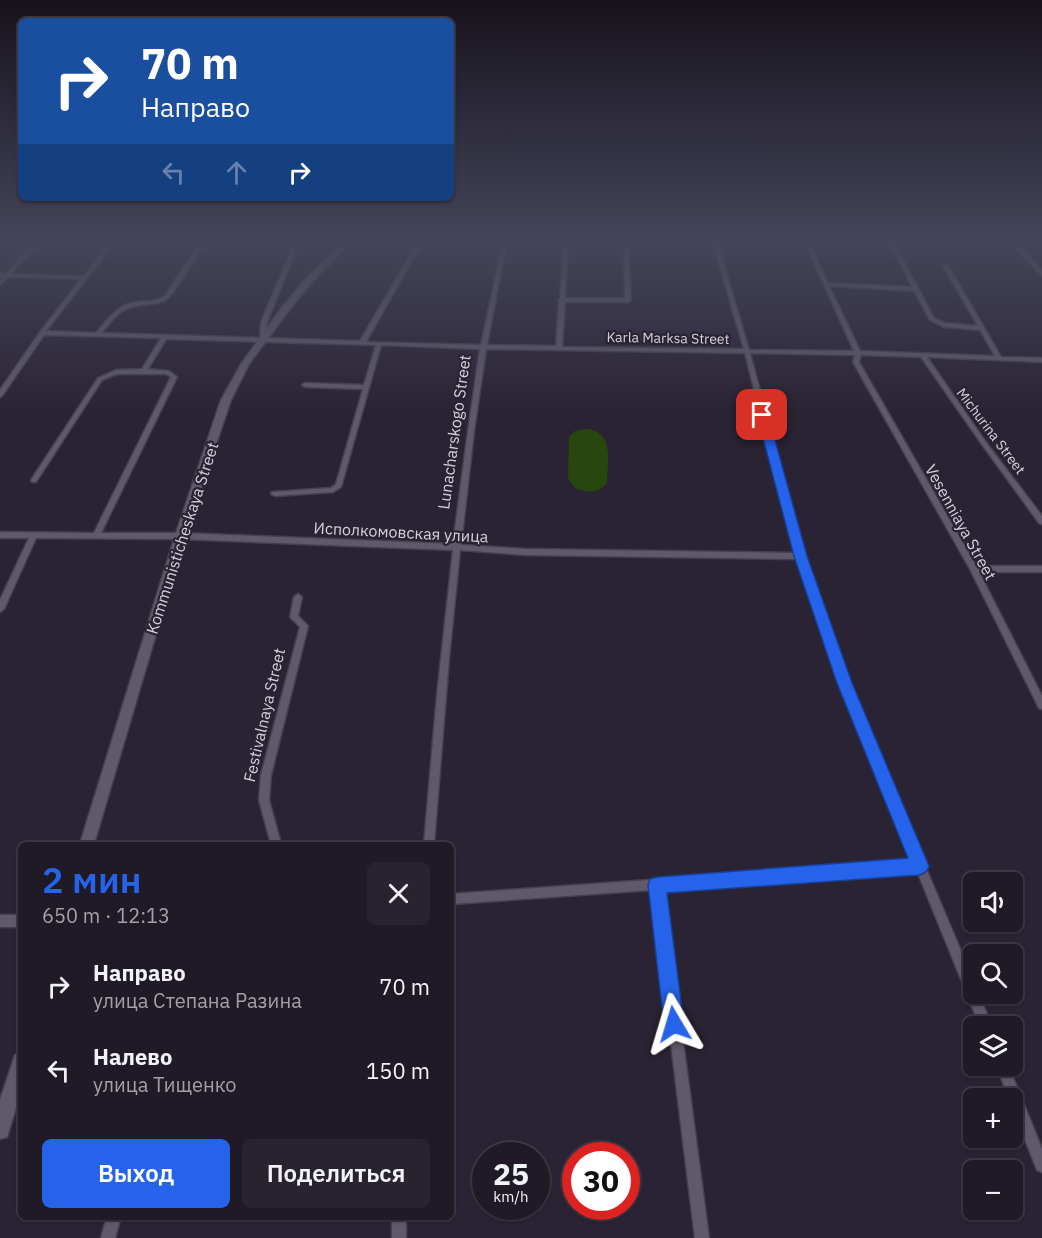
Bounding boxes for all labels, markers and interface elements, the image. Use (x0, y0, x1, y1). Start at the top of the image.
text: 70 m (141, 36, 239, 91)
icon: right (42, 42, 120, 120)
text: Направо (141, 89, 250, 124)
icon: left (157, 156, 190, 189)
icon: ahead (220, 156, 253, 189)
icon: right (283, 156, 316, 189)
street label: Karla Marksa Street (606, 328, 730, 348)
street label: Lunacharskogo Street (433, 353, 475, 511)
street label: Michurina Street (953, 384, 1029, 478)
pin (736, 389, 787, 440)
icon: arrive (745, 398, 778, 431)
street label: Kommunisticheskaya Street (141, 440, 223, 636)
street label: Vesenniaya Street (921, 461, 1001, 583)
street label: Исполкомовская улица (313, 517, 489, 547)
street label: Festivalnaya Street (239, 646, 289, 784)
text: 2 мин (42, 856, 141, 903)
button: close (367, 862, 430, 925)
map controls (963, 872, 1023, 1220)
button: sound (963, 872, 1023, 932)
text: 650 m · 12:13 (42, 902, 170, 929)
button: search (963, 944, 1023, 1004)
text: Направо (93, 958, 186, 987)
icon: right (42, 970, 75, 1003)
text: 70 m (379, 972, 430, 1001)
text: улица Степана Разина (93, 987, 302, 1014)
position arrow (642, 992, 706, 1056)
button: layers (963, 1016, 1023, 1076)
text: Налево (93, 1042, 172, 1071)
icon: left (42, 1054, 75, 1087)
text: 150 m (366, 1056, 430, 1085)
text: улица Тищенко (93, 1071, 237, 1098)
button: + (963, 1088, 1023, 1148)
button: Выход (42, 1139, 230, 1208)
button: Поделиться (242, 1139, 430, 1208)
speed limit sign: 30 (562, 1142, 640, 1220)
text: 25 (493, 1154, 529, 1193)
button: − (963, 1160, 1023, 1220)
text: km/h (493, 1187, 529, 1206)

